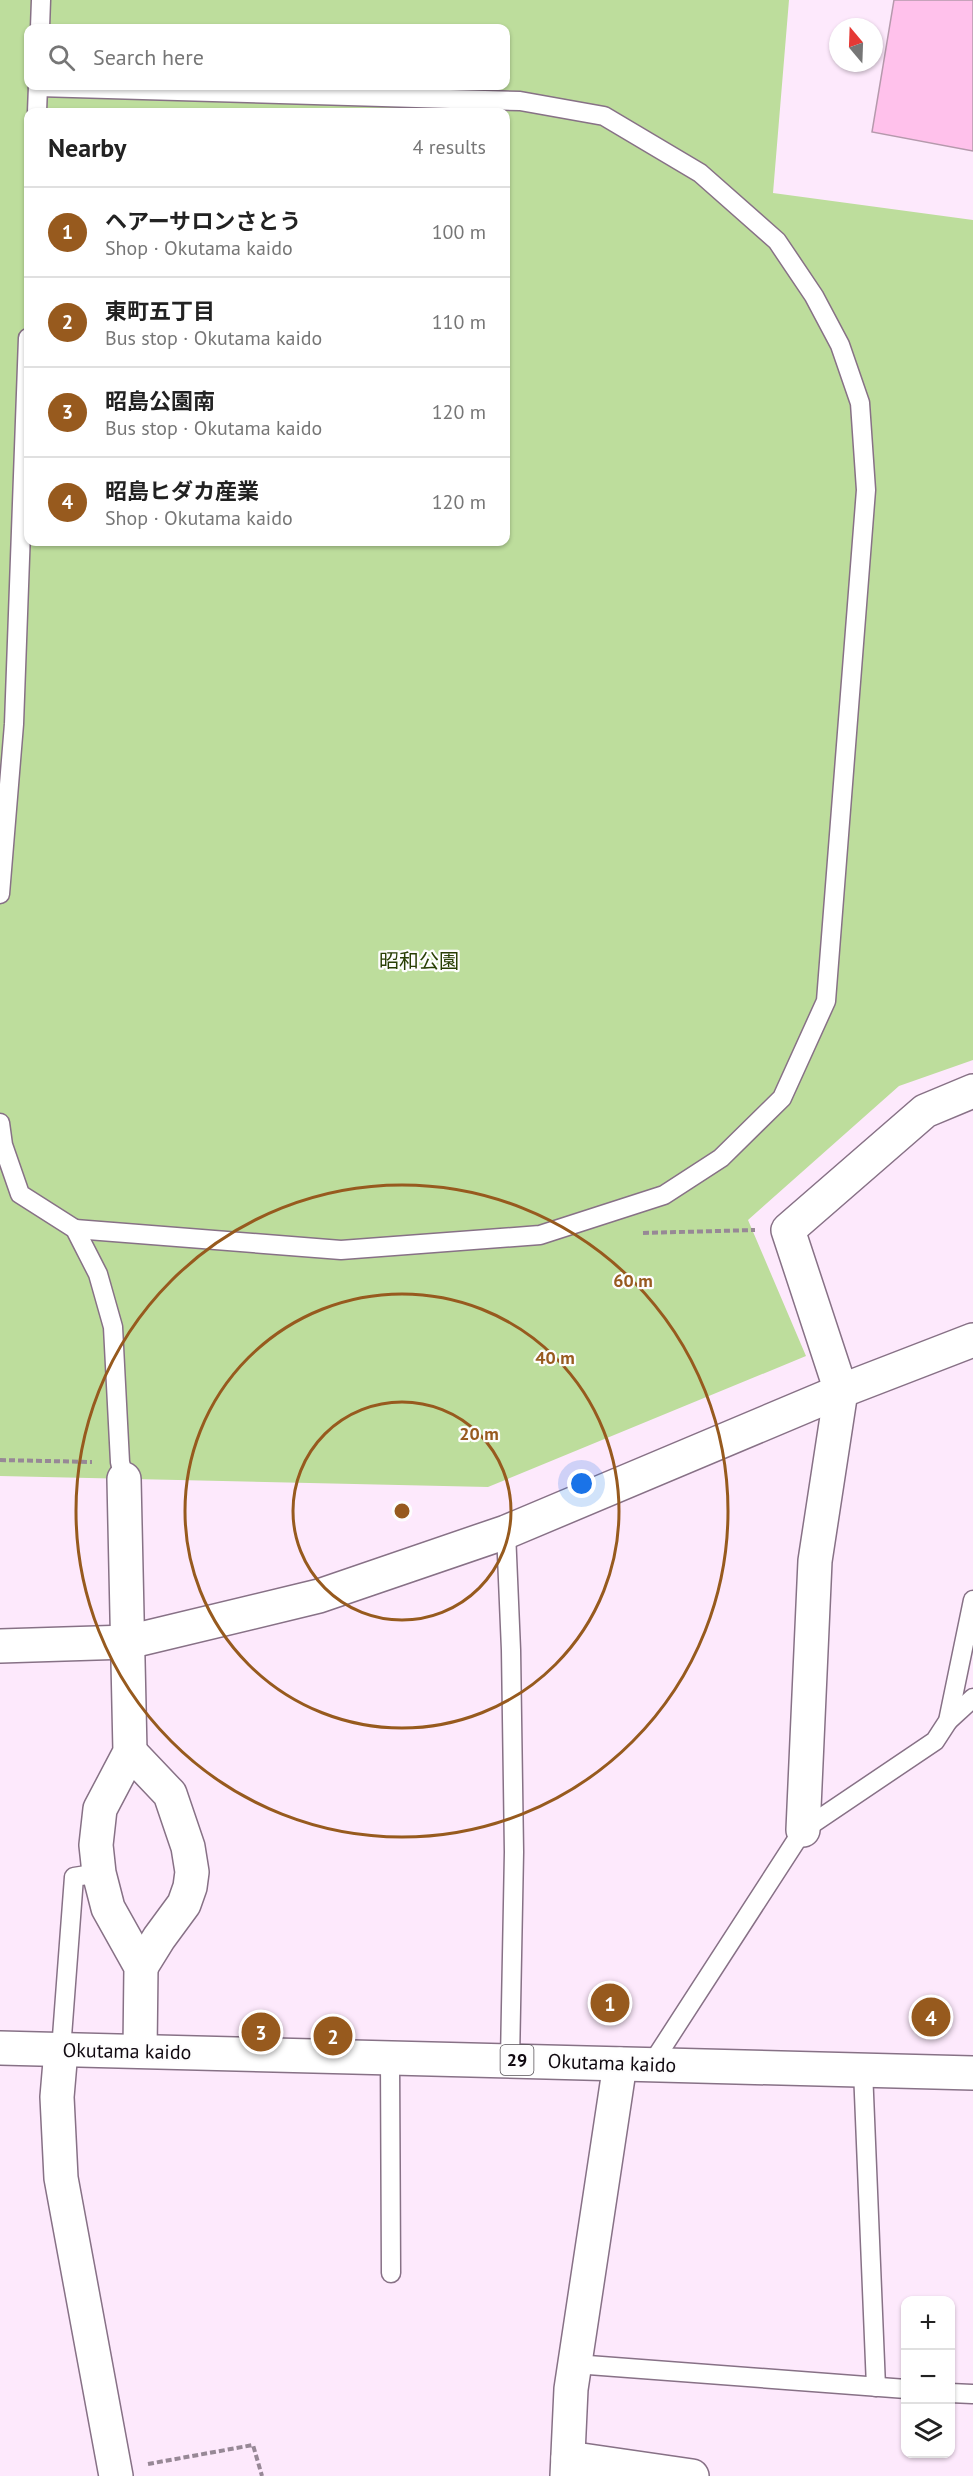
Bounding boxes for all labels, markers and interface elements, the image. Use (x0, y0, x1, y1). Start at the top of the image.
north arrow (829, 18, 883, 72)
search box (24, 24, 510, 90)
icon: search (45, 41, 78, 74)
text: Search here (93, 43, 204, 71)
text: Nearby (48, 131, 126, 164)
text: 4 results (413, 134, 486, 160)
text: ヘアーサロンさとう (105, 207, 301, 235)
text: 1 (62, 219, 73, 245)
text: 100 m (432, 219, 486, 245)
text: Shop · Okutama kaido (105, 235, 293, 261)
text: 東町五丁目 (105, 297, 215, 325)
text: 2 (62, 309, 73, 335)
text: 110 m (432, 309, 486, 335)
text: Bus stop · Okutama kaido (105, 325, 322, 351)
text: 昭島公園南 (105, 387, 215, 415)
text: 3 (62, 399, 73, 425)
text: 120 m (432, 399, 486, 425)
text: Bus stop · Okutama kaido (105, 415, 322, 441)
text: 昭島ヒダカ産業 (105, 477, 259, 505)
text: 4 (62, 489, 73, 515)
text: 120 m (432, 489, 486, 515)
text: Shop · Okutama kaido (105, 505, 293, 531)
park label: 昭和公園 (379, 948, 459, 974)
text: 60 m (613, 1269, 653, 1292)
text: 40 m (535, 1346, 575, 1369)
text: 20 m (459, 1422, 499, 1445)
your location (567, 1469, 596, 1498)
centre of rings (392, 1501, 412, 1521)
pin: 1 (590, 1980, 630, 2026)
pin: 4 (912, 1994, 950, 2040)
pin: 3 (242, 2010, 280, 2054)
pin: 2 (314, 2014, 352, 2058)
street label: Okutama kaido (62, 2037, 192, 2065)
road number: 29 (500, 2045, 534, 2075)
street label: Okutama kaido (547, 2048, 677, 2078)
map controls (901, 2296, 955, 2458)
button: + (901, 2296, 955, 2350)
button: − (901, 2350, 955, 2404)
button: layers (901, 2404, 955, 2458)

